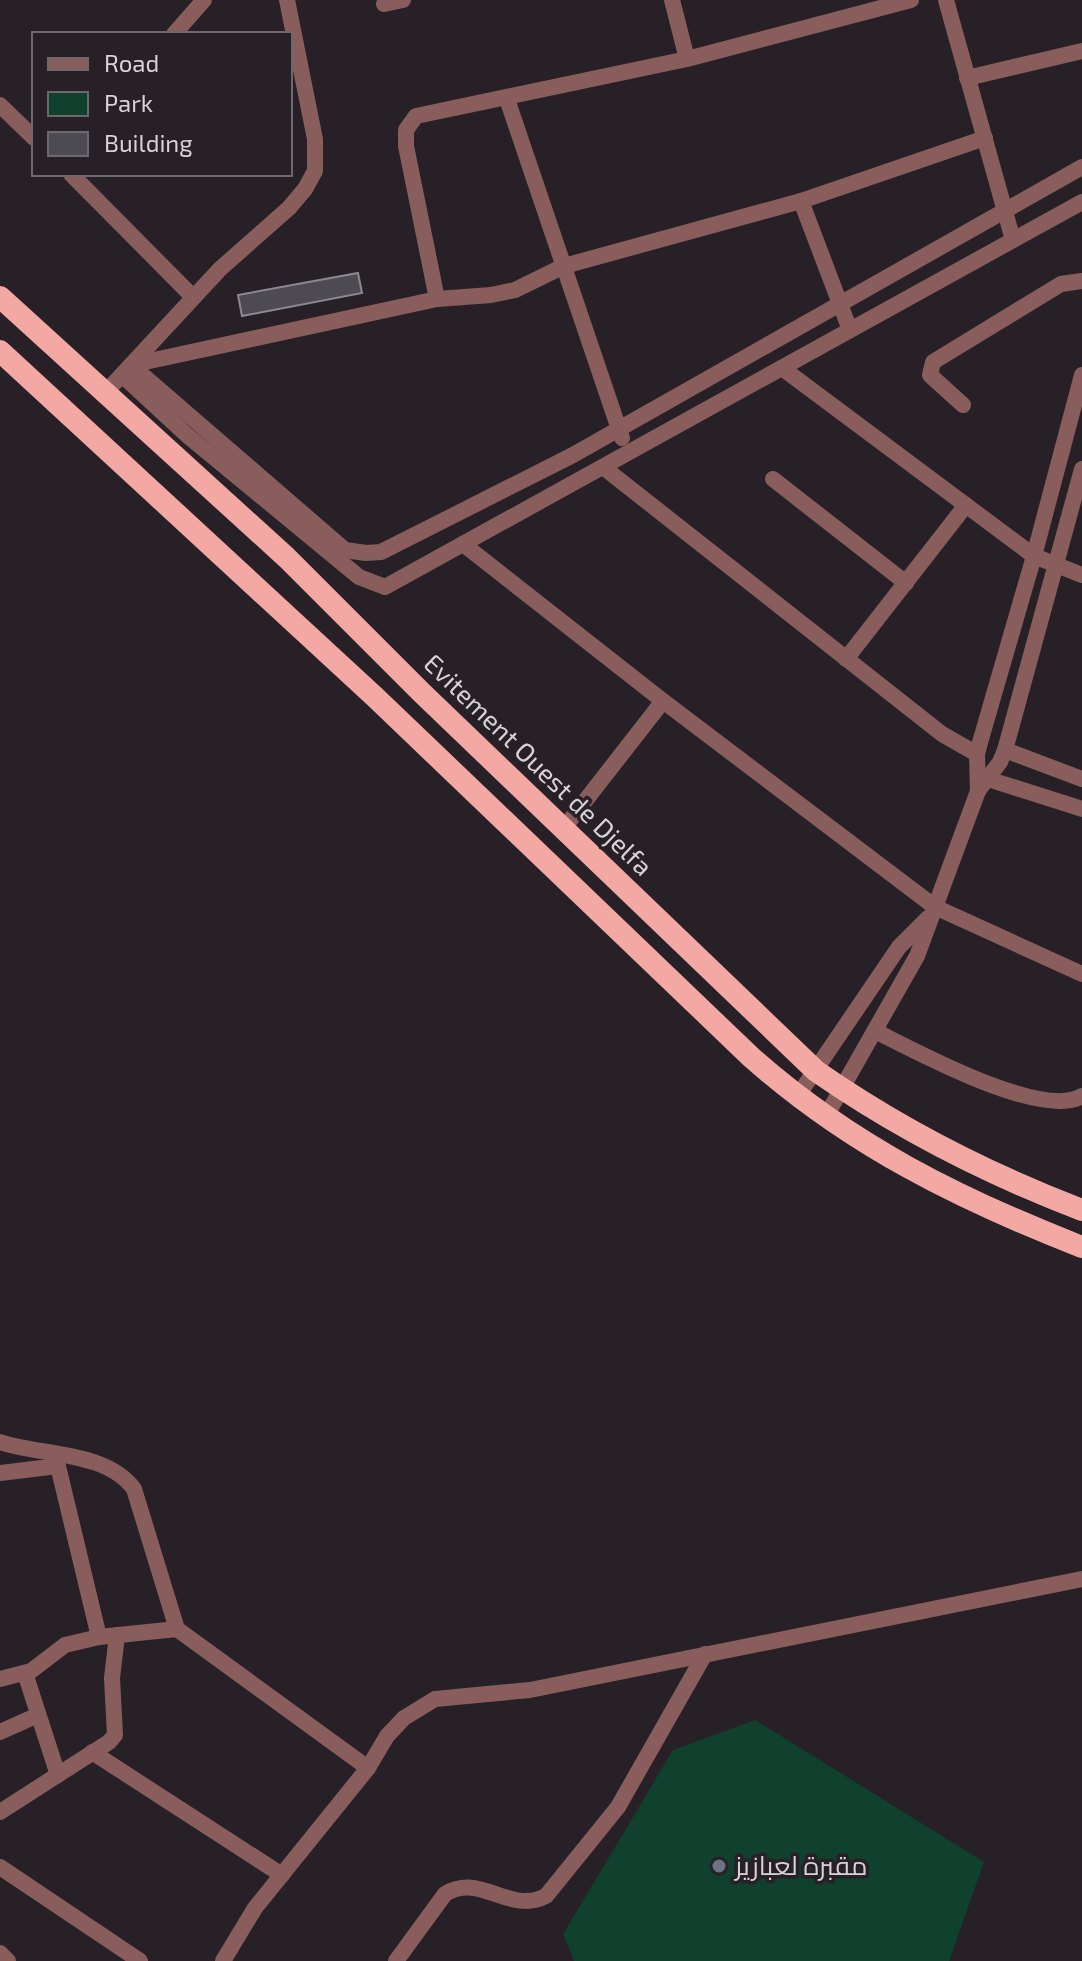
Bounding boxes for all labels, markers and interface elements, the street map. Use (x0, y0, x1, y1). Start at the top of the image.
legend (32, 32, 292, 176)
text: Road (104, 48, 159, 77)
text: Park (104, 88, 153, 117)
text: Building (104, 128, 193, 157)
street label: Evitement Ouest de Djelfa (418, 647, 660, 881)
place label: مقبرة لعبازيز (733, 1849, 867, 1881)
marker: مقبرة لعبازيز (710, 1857, 728, 1875)

